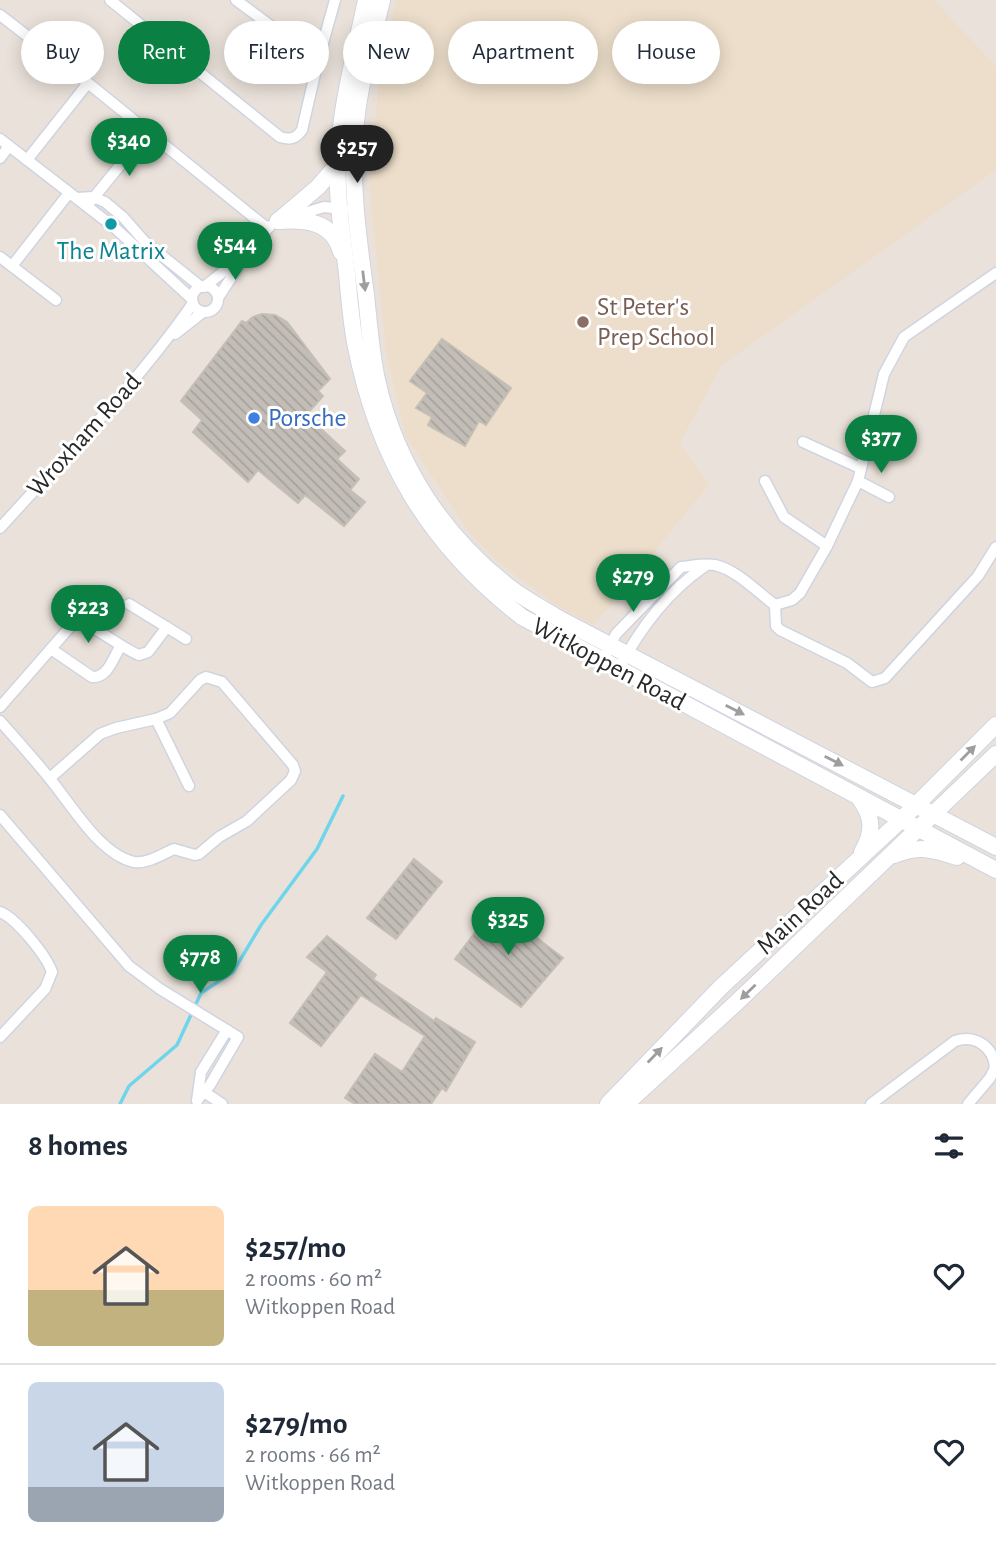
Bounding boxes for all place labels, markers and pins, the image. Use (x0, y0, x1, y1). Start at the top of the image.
pin: $340 (88, 118, 170, 178)
pin: $257 (316, 125, 398, 185)
marker: The Matrix (103, 216, 119, 232)
pin: $544 (194, 222, 276, 282)
place label: The Matrix (57, 238, 165, 264)
place label: St Peter's Prep School (597, 294, 715, 350)
marker: St Peter's Prep School (575, 314, 591, 330)
place label: Porsche (268, 405, 346, 431)
marker: Porsche (246, 410, 262, 426)
pin: $377 (840, 416, 922, 475)
pin: $279 (592, 554, 674, 614)
pin: $223 (47, 586, 129, 645)
pin: $325 (467, 898, 549, 957)
pin: $778 (159, 936, 241, 995)

